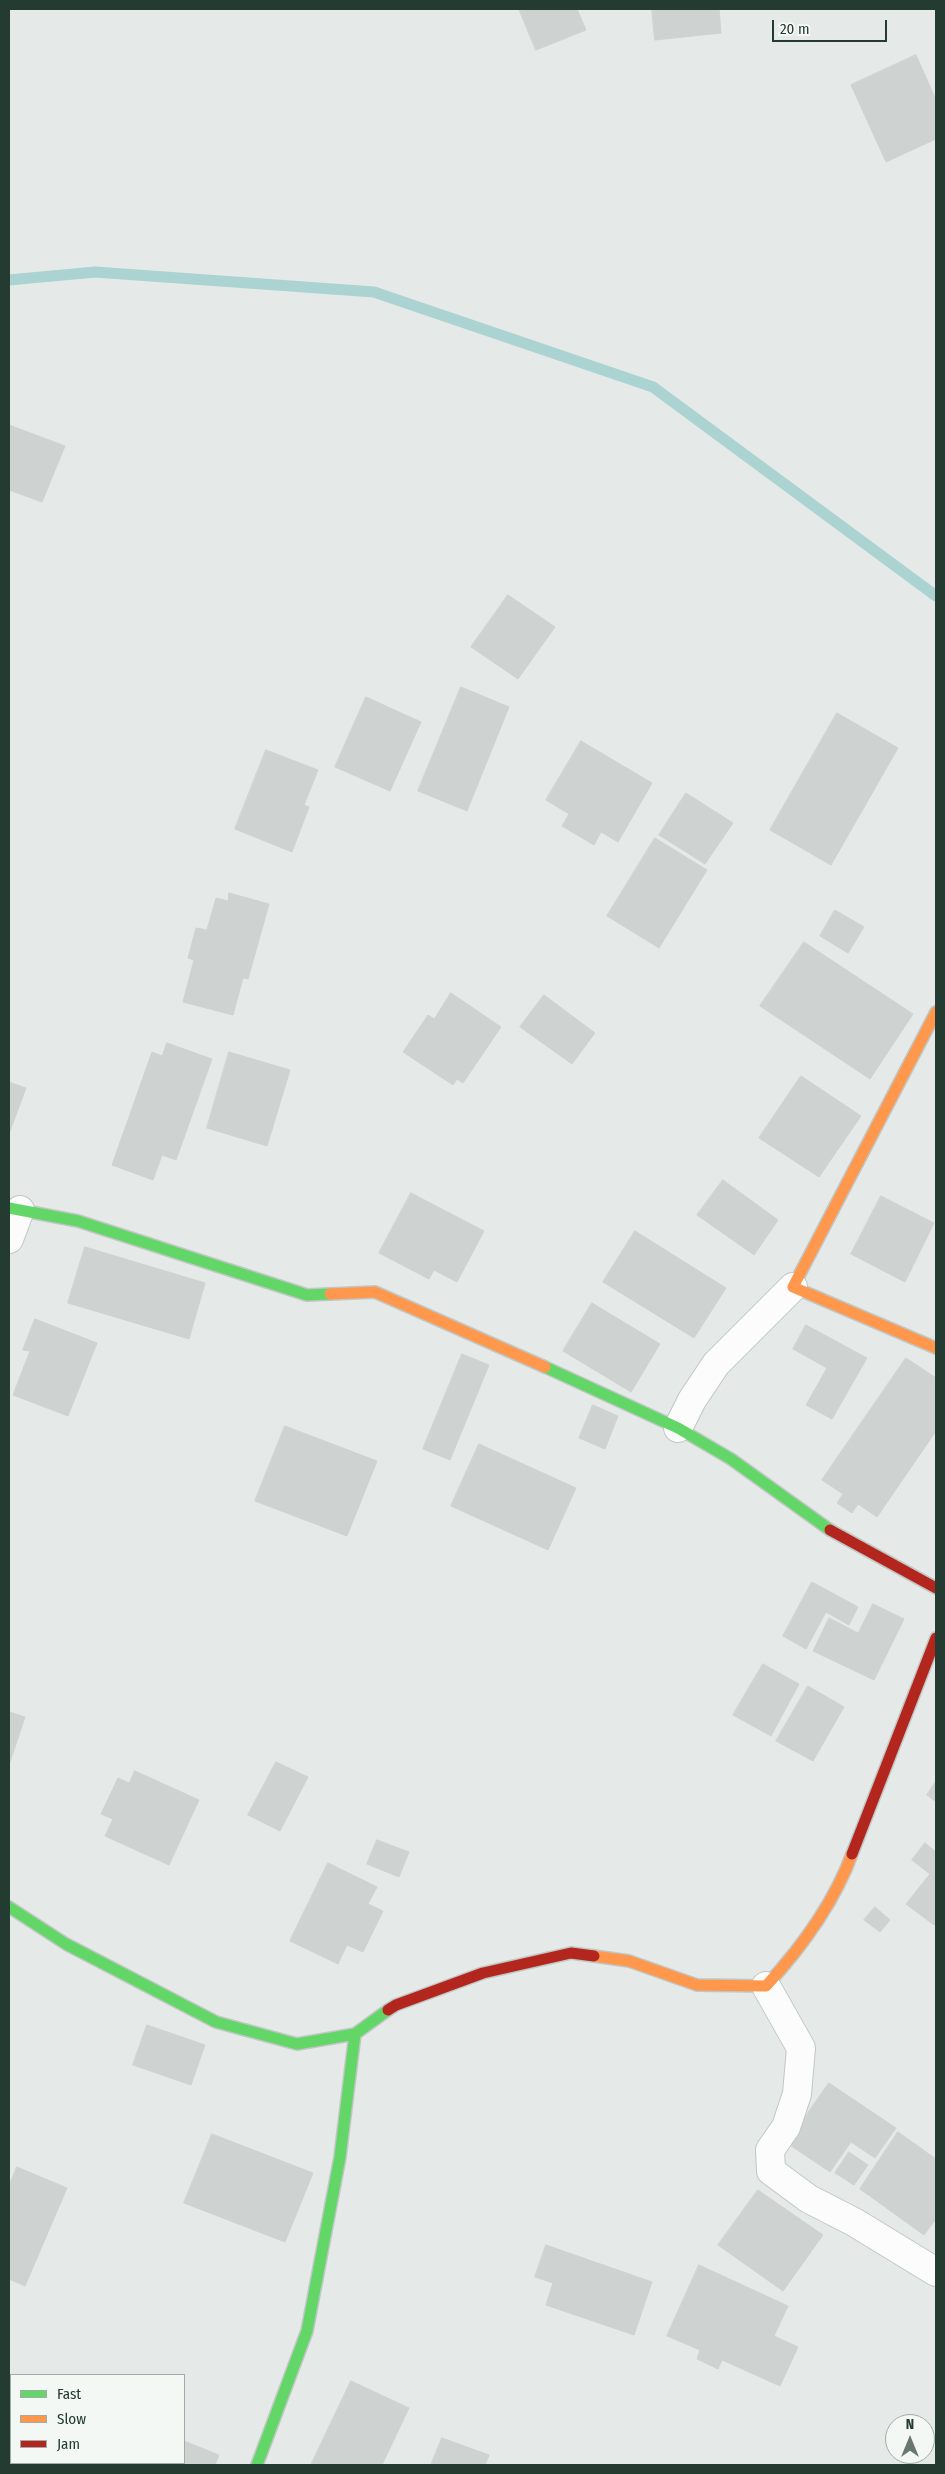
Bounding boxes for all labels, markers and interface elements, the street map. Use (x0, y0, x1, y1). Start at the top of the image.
scale bar (775, 10, 890, 42)
text: 20 m (780, 20, 810, 38)
legend (10, 2374, 185, 2464)
text: Fast (57, 2385, 81, 2403)
text: Slow (57, 2410, 86, 2428)
north arrow (885, 2414, 935, 2464)
text: N (906, 2416, 914, 2433)
text: Jam (57, 2435, 80, 2453)

